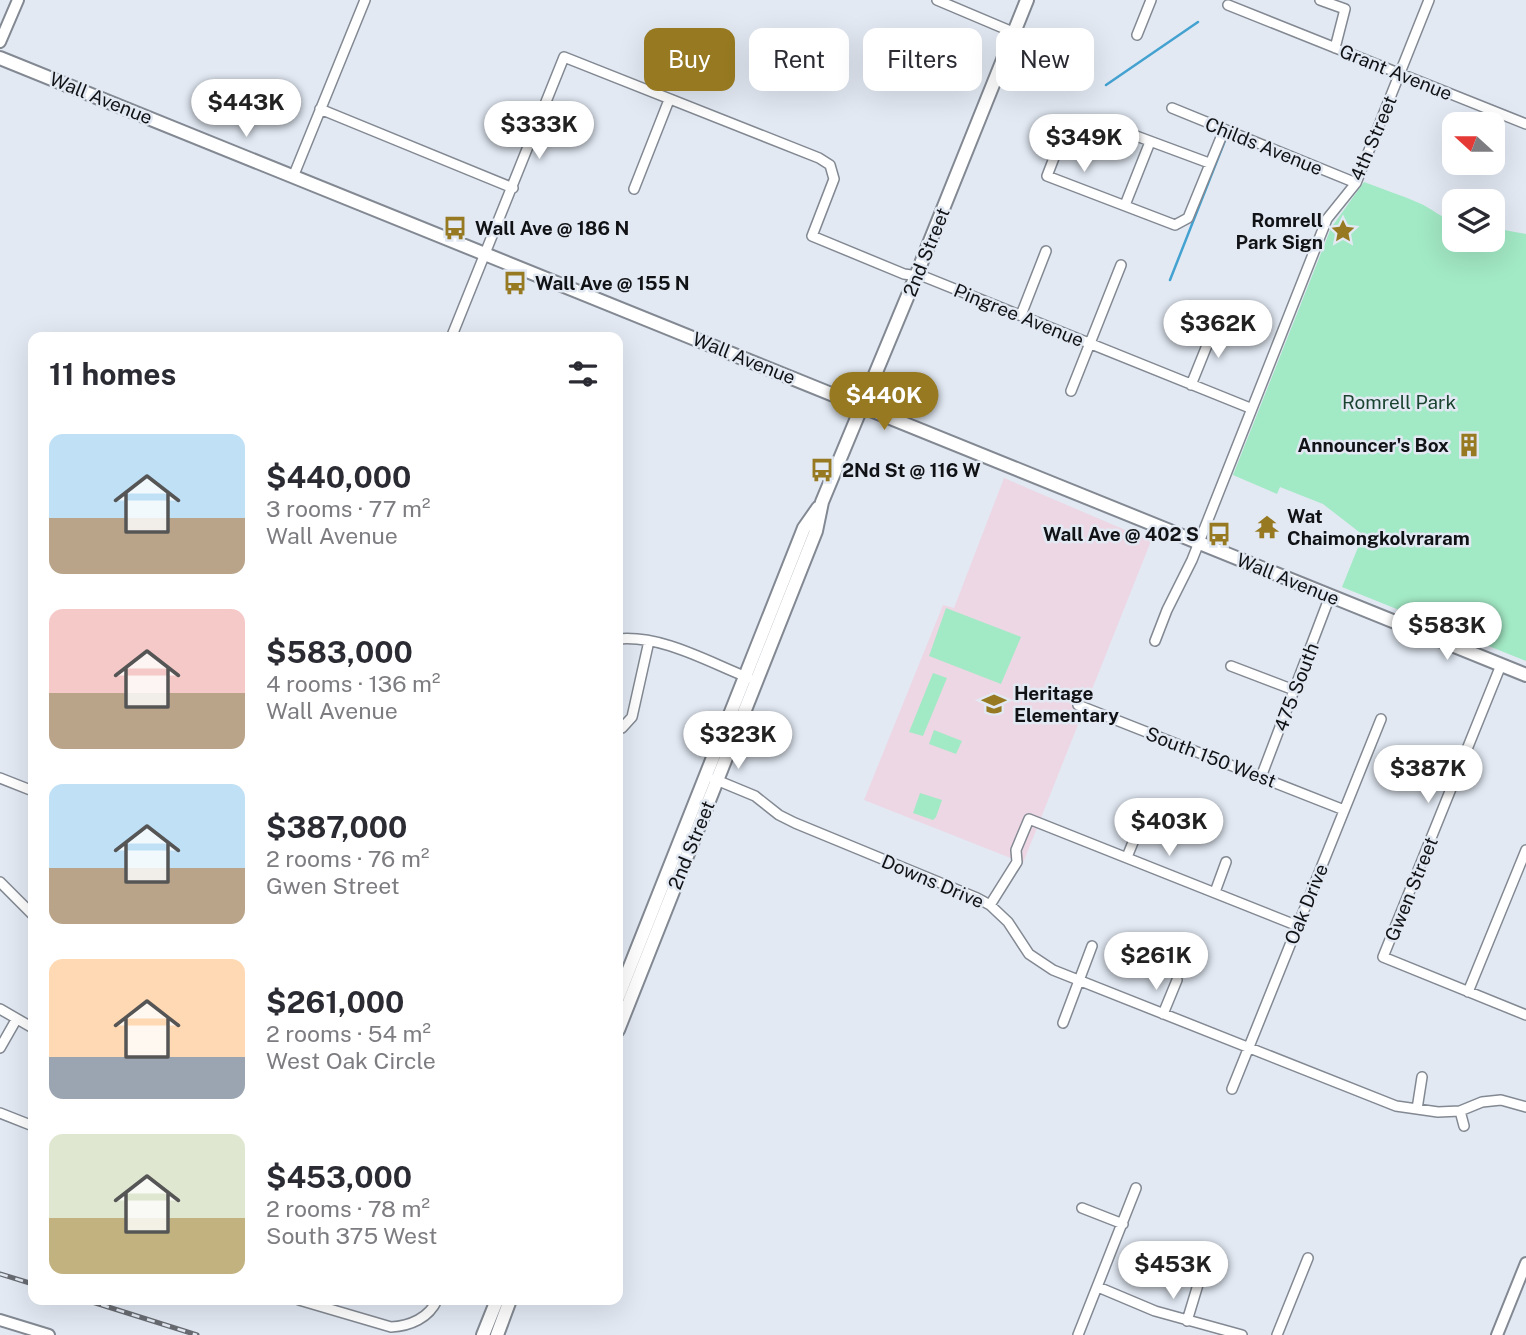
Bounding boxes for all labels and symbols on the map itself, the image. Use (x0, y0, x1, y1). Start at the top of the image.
street label: Grant Avenue (1337, 39, 1455, 105)
street label: Wall Avenue (46, 67, 156, 129)
pin: $443K (197, 80, 295, 139)
street label: 4th Street (1345, 92, 1401, 184)
pin: $333K (490, 102, 588, 161)
street label: Childs Avenue (1202, 112, 1326, 180)
north arrow (1442, 112, 1505, 175)
pin: $349K (1035, 114, 1133, 174)
street label: 2nd Street (898, 204, 954, 300)
place label: Romrell Park Sign (1236, 209, 1323, 253)
bus stop icon: Wall Ave @ 186 N (441, 214, 469, 242)
place label: Wall Ave @ 186 N (475, 217, 629, 239)
place icon: Romrell Park Sign (1329, 217, 1357, 245)
bus stop icon: Wall Ave @ 155 N (501, 269, 529, 297)
place label: Wall Ave @ 155 N (535, 272, 690, 294)
street label: Pingree Avenue (951, 279, 1087, 351)
pin: $362K (1169, 300, 1267, 360)
street label: Wall Avenue (689, 327, 799, 389)
pin: $440K (835, 372, 933, 432)
park label: Romrell Park (1342, 391, 1456, 413)
building icon: Announcer's Box (1455, 431, 1483, 459)
place label: Announcer's Box (1297, 434, 1449, 456)
bus stop icon: 2Nd St @ 116 W (808, 456, 836, 484)
place label: 2Nd St @ 116 W (842, 459, 981, 481)
place label: Wat Chaimongkolvraram (1287, 505, 1470, 549)
temple icon: Wat Chaimongkolvraram (1253, 513, 1281, 541)
bus stop icon: Wall Ave @ 402 S (1205, 520, 1233, 548)
place label: Wall Ave @ 402 S (1043, 523, 1199, 545)
street label: Wall Avenue (1233, 548, 1343, 610)
pin: $583K (1398, 602, 1496, 662)
street label: 475 South (1269, 640, 1323, 734)
place label: Heritage Elementary (1014, 682, 1119, 726)
school or university icon: Heritage Elementary (980, 690, 1008, 718)
pin: $323K (689, 712, 787, 771)
street label: South 150 West (1143, 722, 1279, 792)
pin: $387K (1379, 746, 1477, 805)
street label: 2nd Street (663, 797, 719, 893)
pin: $403K (1120, 798, 1218, 858)
street label: Gwen Street (1380, 834, 1442, 944)
street label: Downs Drive (878, 850, 988, 912)
street label: Oak Drive (1280, 860, 1332, 948)
pin: $261K (1107, 932, 1205, 992)
pin: $453K (1124, 1242, 1222, 1301)

